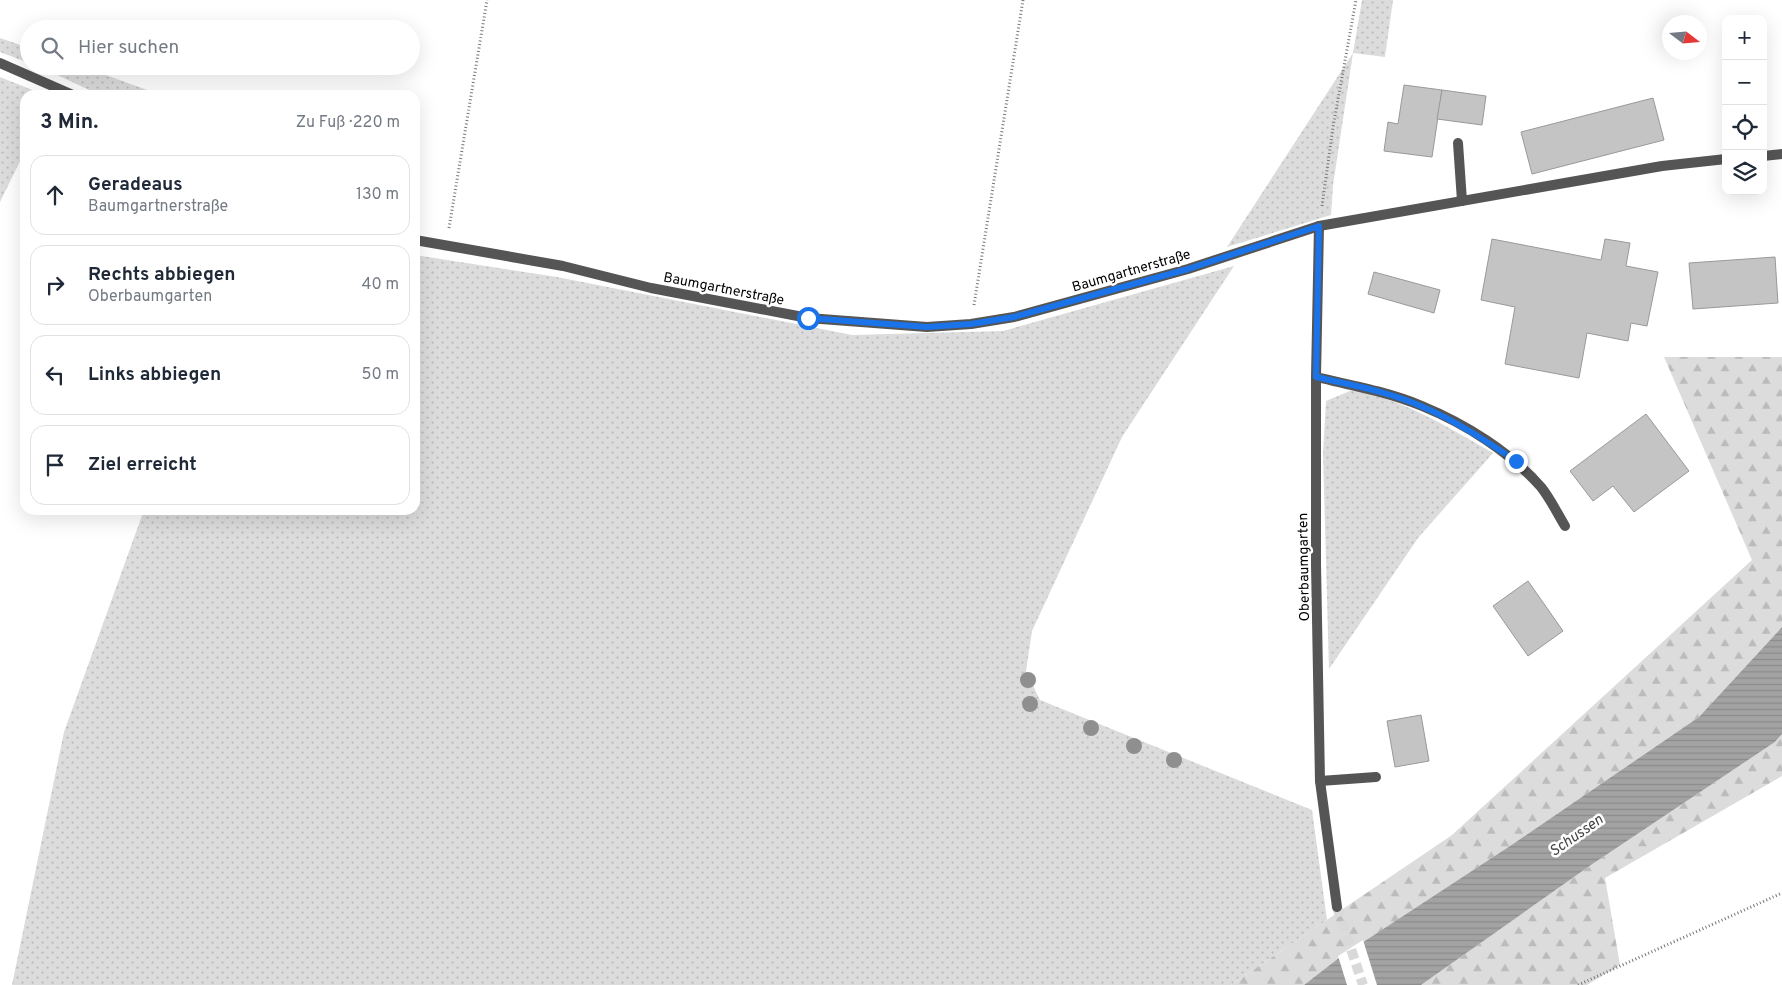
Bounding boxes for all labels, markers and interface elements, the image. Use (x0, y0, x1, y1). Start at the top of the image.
north arrow (1662, 15, 1707, 60)
map controls (1722, 15, 1767, 195)
button: + (1722, 15, 1767, 60)
search box (20, 20, 420, 75)
icon: search (38, 34, 66, 62)
text: Hier suchen (78, 36, 179, 60)
button: − (1722, 60, 1767, 105)
button: locate (1722, 105, 1767, 150)
text: 3 Min. (40, 109, 98, 136)
text: Zu Fuß · 220 m (296, 113, 400, 133)
button: layers (1722, 150, 1767, 195)
text: Geradeaus (88, 173, 183, 197)
icon: ahead (41, 181, 69, 209)
text: 130 m (356, 185, 399, 205)
text: Baumgartnerstraße (88, 197, 228, 217)
street label: Baumgartnerstraße (1070, 246, 1193, 297)
text: Rechts abbiegen (88, 263, 236, 287)
street label: Baumgartnerstraße (662, 269, 786, 310)
icon: right (41, 271, 69, 299)
text: 40 m (361, 275, 399, 295)
text: Oberbaumgarten (88, 287, 212, 307)
route start (797, 307, 820, 330)
icon: left (41, 361, 69, 389)
text: Links abbiegen (88, 363, 221, 387)
text: 50 m (362, 365, 399, 385)
route end (1505, 450, 1528, 473)
icon: arrive (41, 451, 69, 479)
text: Ziel erreicht (88, 453, 197, 477)
street label: Oberbaumgarten (1295, 512, 1314, 621)
water label: Schussen (1546, 811, 1607, 862)

